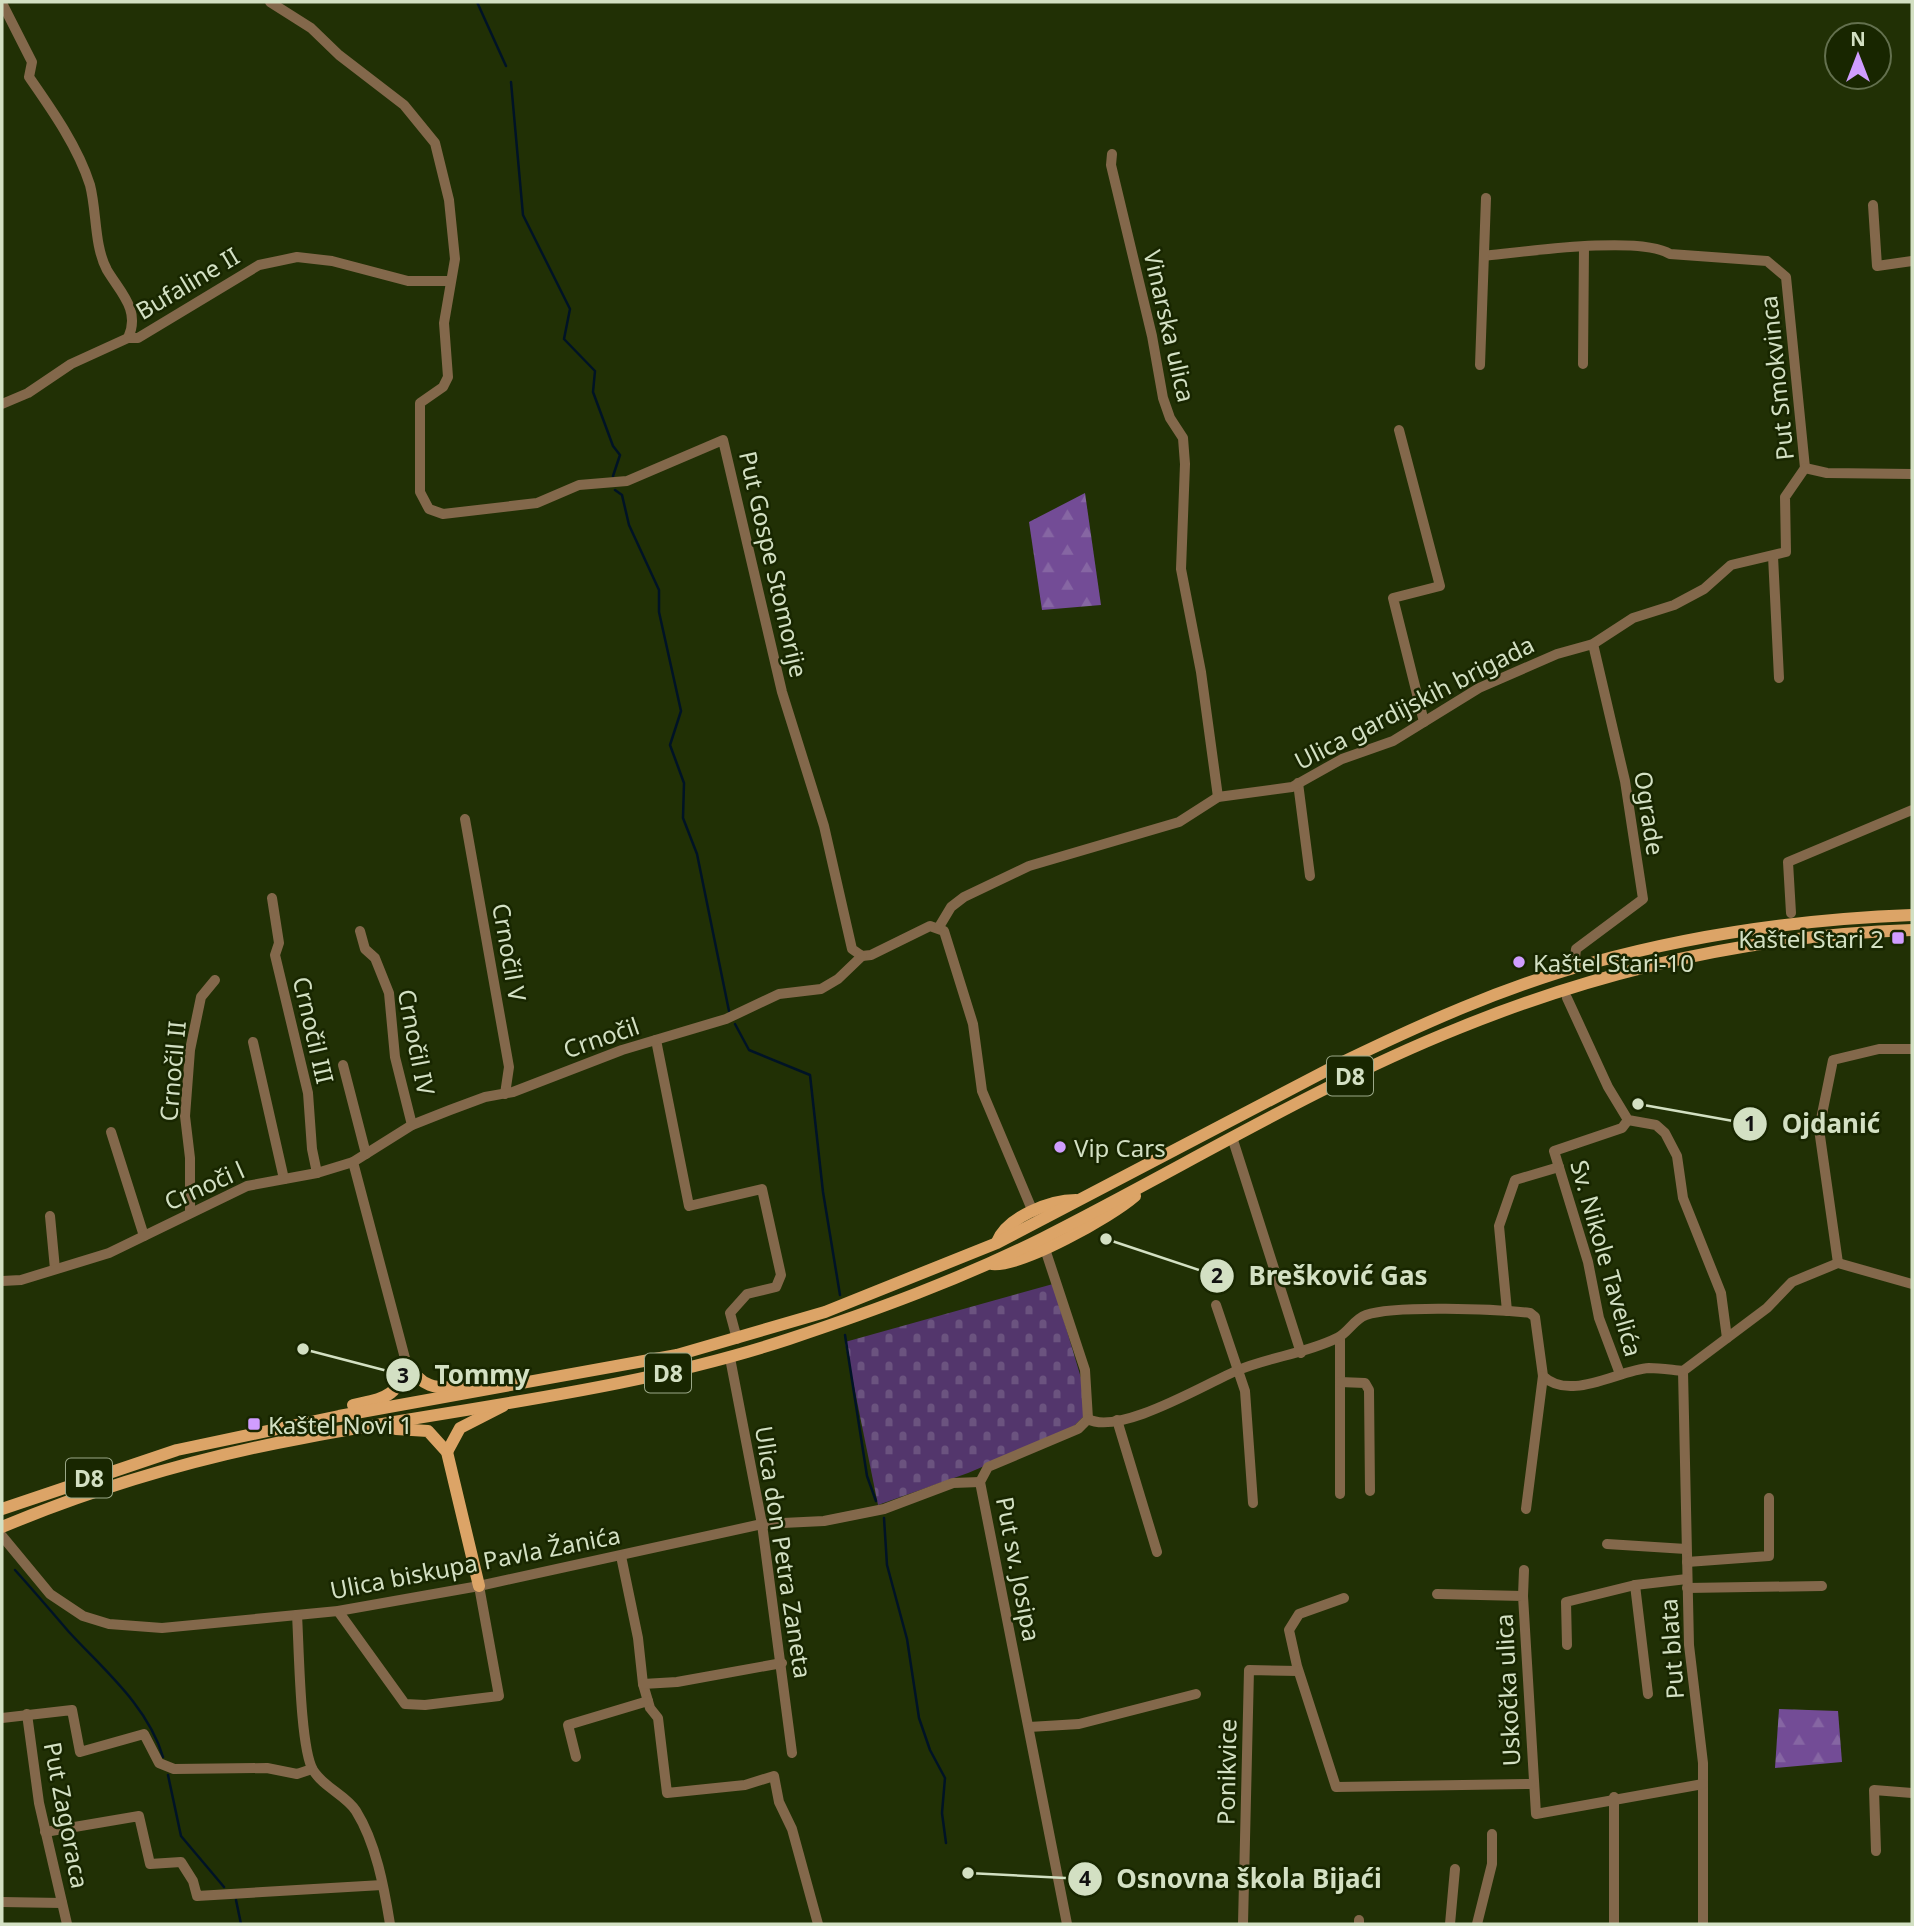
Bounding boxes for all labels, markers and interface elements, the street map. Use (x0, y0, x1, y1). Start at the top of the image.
north arrow (1823, 21, 1893, 91)
text: N (1850, 26, 1866, 52)
street label: Bufaline II (129, 239, 245, 327)
street label: Vinarska ulica (1136, 247, 1204, 405)
street label: Put Smokvinca (1751, 294, 1801, 462)
street label: Put Gospe Stomorije (732, 448, 816, 680)
street label: Ulica gardijskih brigada (1289, 627, 1539, 777)
street label: Ograde (1627, 769, 1673, 857)
street label: Crnočil V (485, 900, 535, 1004)
place label: Kaštel Stari 2 (1738, 922, 1884, 955)
marker: Kaštel Stari 2 (1890, 930, 1906, 946)
place label: Kaštel Stari-10 (1533, 946, 1694, 979)
marker: Kaštel Stari-10 (1511, 954, 1527, 970)
street label: Crnočil III (286, 973, 342, 1087)
street label: Crnočil IV (391, 986, 444, 1098)
street label: Crnočil (559, 1009, 643, 1065)
street label: Crnočil II (151, 1019, 193, 1123)
road number: D8 (1327, 1056, 1373, 1096)
callout: Ojdanić (1733, 1100, 1894, 1147)
text: Ojdanić (1782, 1105, 1880, 1141)
text: 1 (1744, 1109, 1756, 1137)
place label: Vip Cars (1074, 1131, 1166, 1164)
marker: Vip Cars (1052, 1139, 1068, 1155)
street label: Crnoči l (159, 1153, 249, 1217)
street label: Sv. Nikole Tavelića (1563, 1156, 1651, 1360)
callout: Brešković Gas (1200, 1252, 1442, 1299)
text: Brešković Gas (1248, 1257, 1428, 1293)
text: 2 (1211, 1261, 1223, 1289)
callout: Tommy (386, 1352, 544, 1399)
road number: D8 (645, 1354, 691, 1392)
text: Tommy (435, 1356, 530, 1392)
text: 3 (397, 1361, 409, 1389)
place label: Kaštel Novi 1 (268, 1408, 413, 1441)
marker: Kaštel Novi 1 (246, 1416, 262, 1432)
street label: Ulica don Petra Zaneta (748, 1423, 820, 1681)
road number: D8 (66, 1458, 112, 1498)
street label: Put sv. Josipa (989, 1494, 1049, 1644)
street label: Ulica biskupa Pavla Žanića (327, 1518, 623, 1606)
street label: Put blata (1651, 1598, 1691, 1700)
street label: Uskočka ulica (1487, 1613, 1527, 1767)
street label: Ponikvice (1209, 1719, 1243, 1825)
street label: Put Zagoraca (37, 1739, 97, 1891)
callout: Osnovna škola Bijaći (1067, 1855, 1396, 1902)
text: Osnovna škola Bijaći (1116, 1860, 1382, 1896)
text: 4 (1079, 1864, 1091, 1892)

